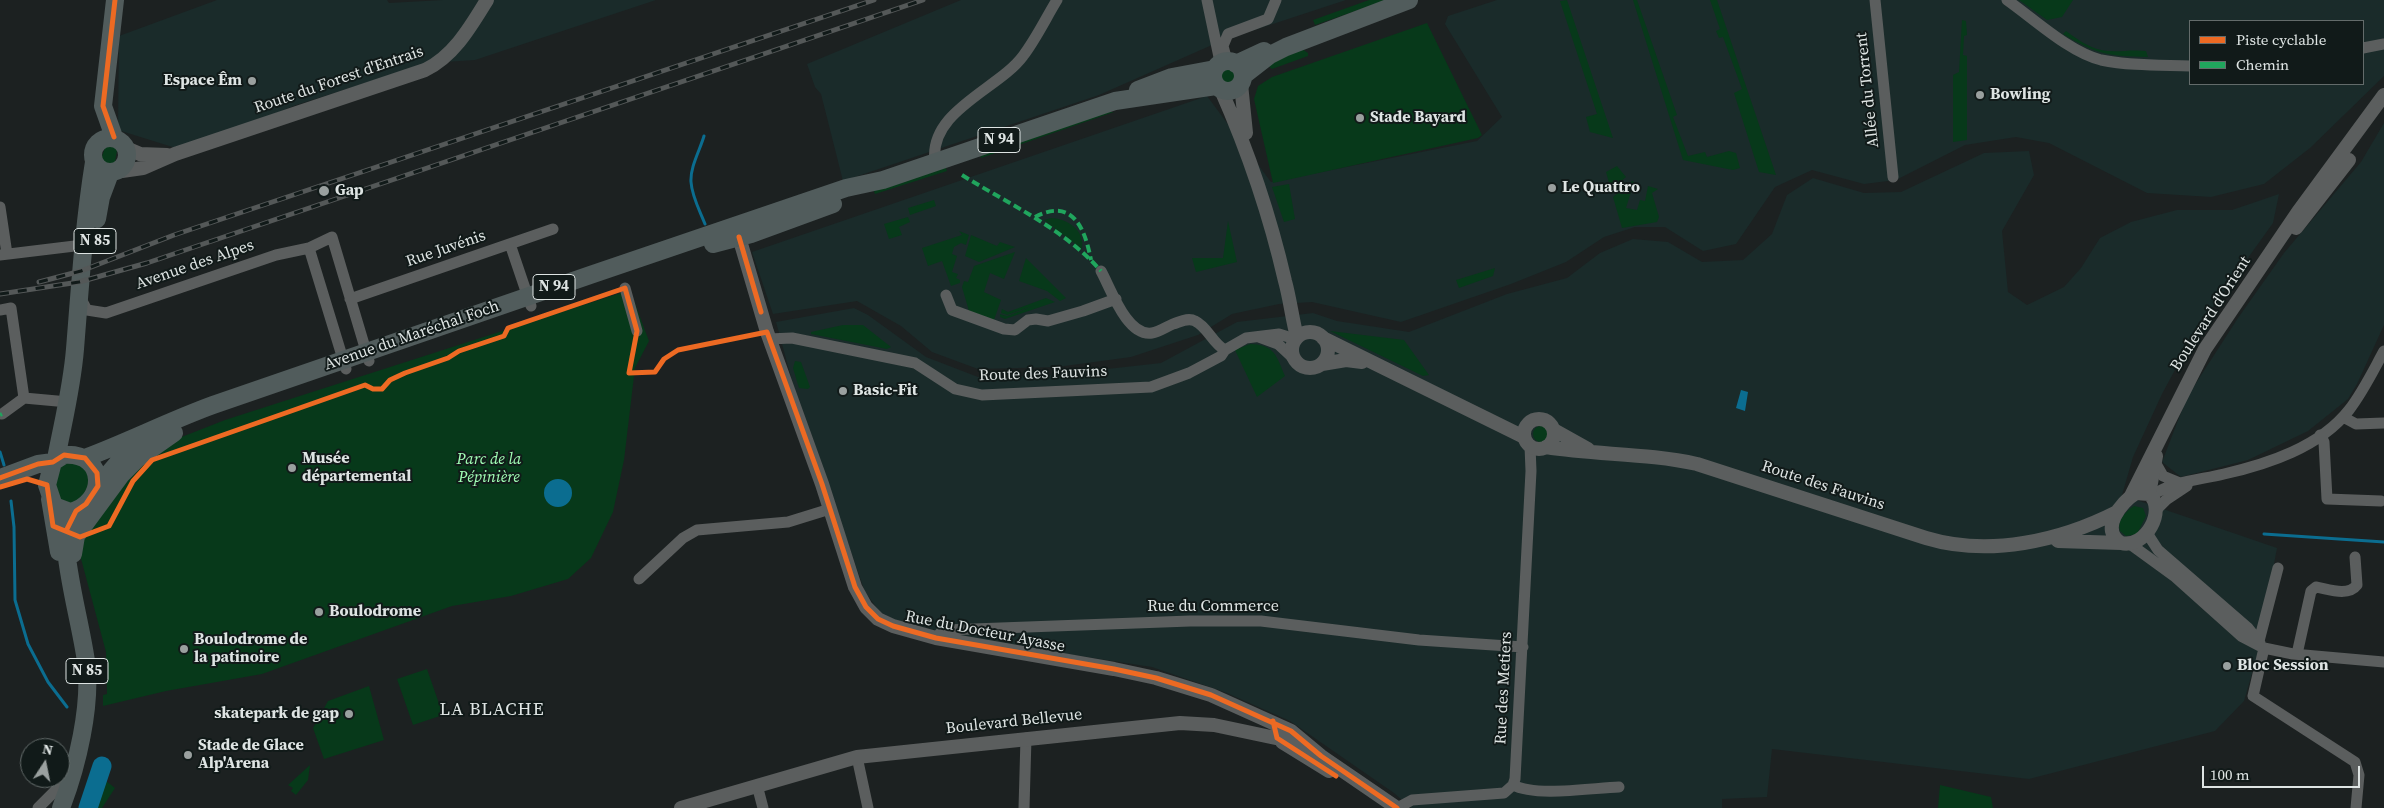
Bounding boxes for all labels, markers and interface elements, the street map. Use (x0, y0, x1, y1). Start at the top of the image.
legend (2189, 20, 2364, 85)
text: Piste cyclable (2236, 29, 2326, 50)
street label: Allée du Torrent (1852, 31, 1884, 149)
street label: Route du Forest d'Entrais (252, 42, 426, 118)
text: Chemin (2236, 54, 2289, 75)
place label: Espace Êm (163, 71, 242, 91)
marker: Espace Êm (246, 75, 258, 87)
place label: Bowling (1990, 85, 2050, 105)
marker: Bowling (1974, 89, 1986, 101)
place label: Stade Bayard (1370, 108, 1466, 128)
marker: Stade Bayard (1354, 112, 1366, 124)
road number: N 94 (978, 128, 1020, 152)
place label: Le Quattro (1562, 178, 1640, 198)
place label: Gap (335, 181, 364, 201)
marker: Le Quattro (1546, 182, 1558, 194)
marker: Gap (317, 184, 331, 198)
street label: Rue Juvénis (404, 226, 488, 272)
road number: N 85 (74, 228, 116, 254)
street label: Avenue des Alpes (133, 236, 257, 294)
street label: Boulevard d'Orient (2167, 253, 2255, 375)
road number: N 94 (533, 274, 575, 300)
street label: Avenue du Maréchal Foch (322, 297, 502, 375)
street label: Route des Fauvins (978, 362, 1108, 386)
place label: Basic-Fit (853, 381, 917, 401)
marker: Basic-Fit (837, 385, 849, 397)
place label: Musée départemental (302, 449, 411, 487)
park label: Parc de la Pépinière (457, 450, 521, 488)
street label: Route des Fauvins (1759, 457, 1887, 515)
marker: Musée départemental (286, 462, 298, 474)
street label: Rue du Commerce (1147, 597, 1279, 617)
place label: Boulodrome (329, 602, 421, 622)
marker: Boulodrome (313, 606, 325, 618)
street label: Rue du Docteur Ayasse (903, 607, 1067, 657)
place label: Boulodrome de la patinoire (194, 630, 307, 668)
street label: Rue des Metiers (1491, 631, 1517, 745)
marker: Boulodrome de la patinoire (178, 643, 190, 655)
place label: Bloc Session (2237, 656, 2329, 676)
road number: N 85 (66, 658, 108, 684)
marker: Bloc Session (2221, 660, 2233, 672)
district label: LA BLACHE (438, 699, 546, 721)
place label: skatepark de gap (214, 704, 339, 724)
street label: Boulevard Bellevue (945, 705, 1083, 739)
marker: skatepark de gap (343, 708, 355, 720)
place label: Stade de Glace Alp'Arena (198, 736, 304, 774)
north arrow (20, 738, 70, 788)
text: N (41, 738, 55, 760)
marker: Stade de Glace Alp'Arena (182, 749, 194, 761)
scale bar (2204, 756, 2362, 788)
text: 100 m (2210, 764, 2250, 785)

